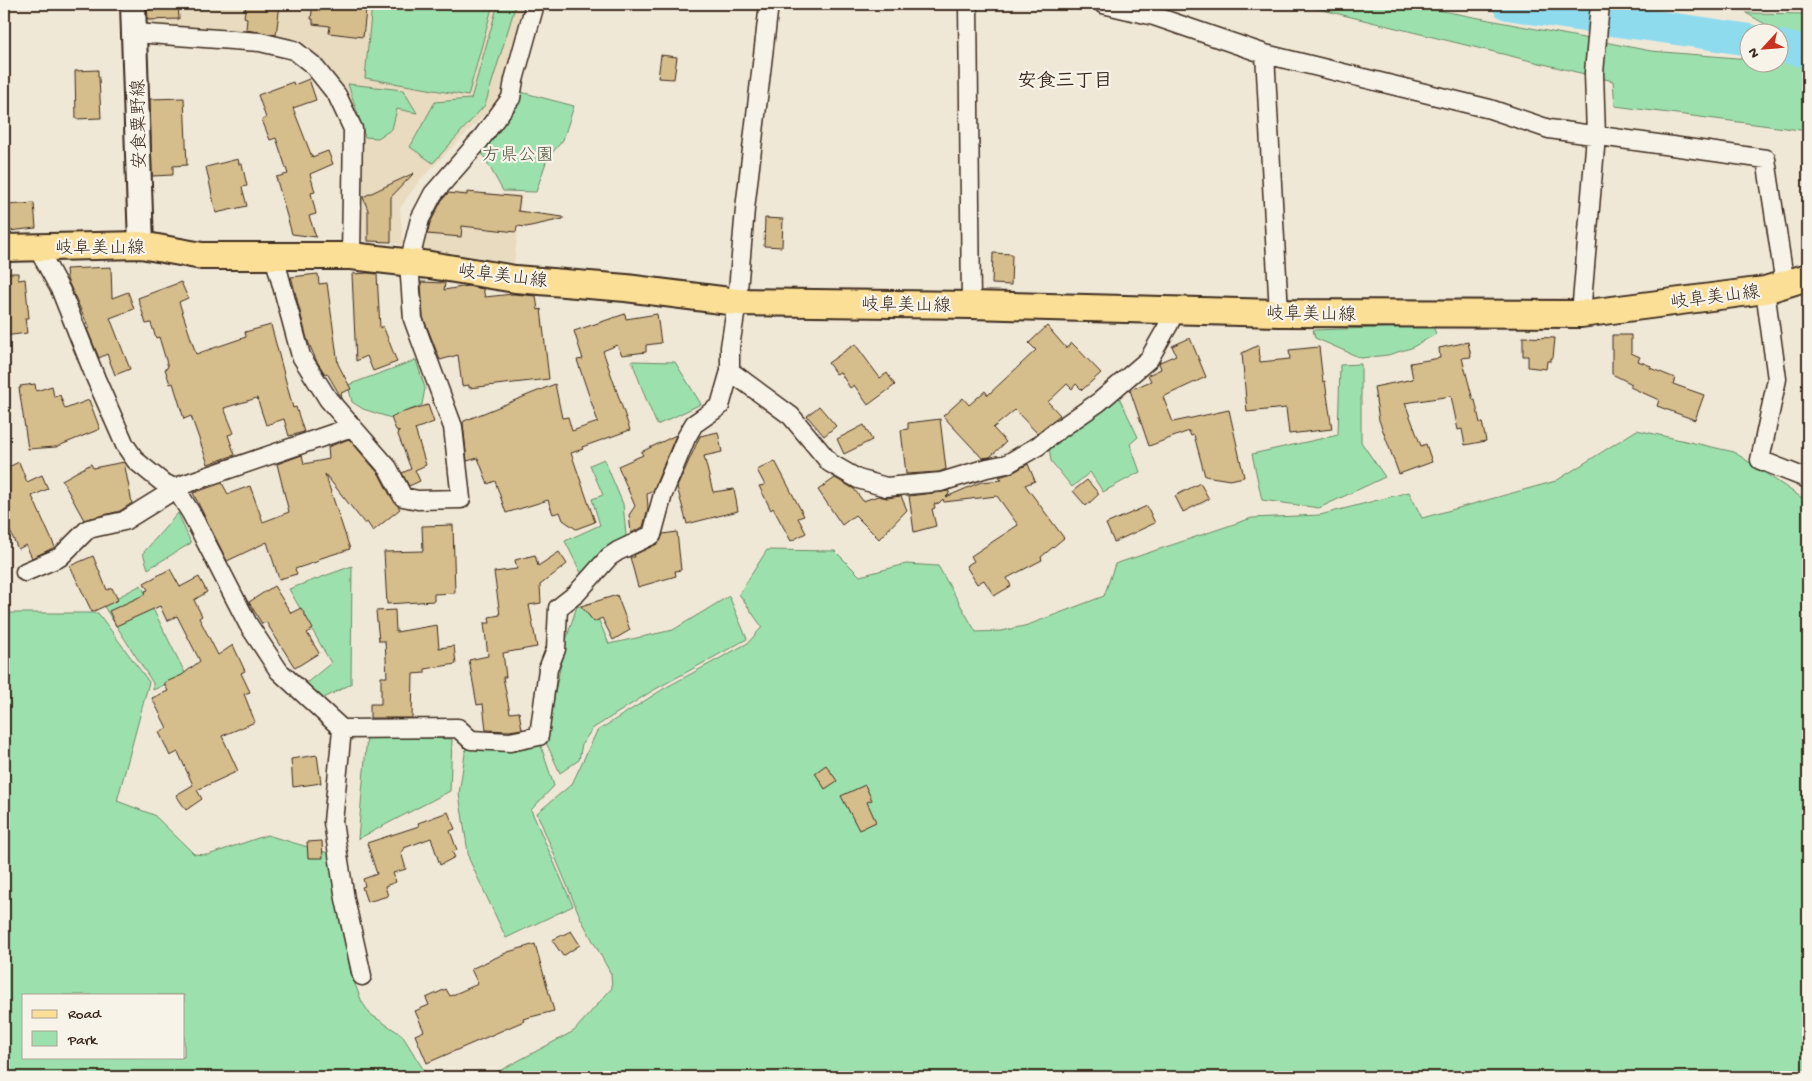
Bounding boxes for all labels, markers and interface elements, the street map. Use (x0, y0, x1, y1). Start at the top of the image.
north arrow (1740, 22, 1790, 72)
text: N (1745, 45, 1764, 60)
district label: 安食三丁目 (1017, 70, 1113, 94)
street label: 安食粟野線 (128, 79, 152, 169)
park label: 方県公園 (482, 146, 554, 167)
street label: 岐阜美山線 (55, 238, 145, 260)
street label: 岐阜美山線 (457, 261, 549, 293)
street label: 岐阜美山線 (1669, 282, 1761, 314)
street label: 岐阜美山線 (861, 294, 951, 318)
street label: 岐阜美山線 (1266, 303, 1356, 327)
legend (22, 994, 185, 1058)
text: Road (68, 1006, 102, 1024)
text: Park (67, 1032, 98, 1050)

